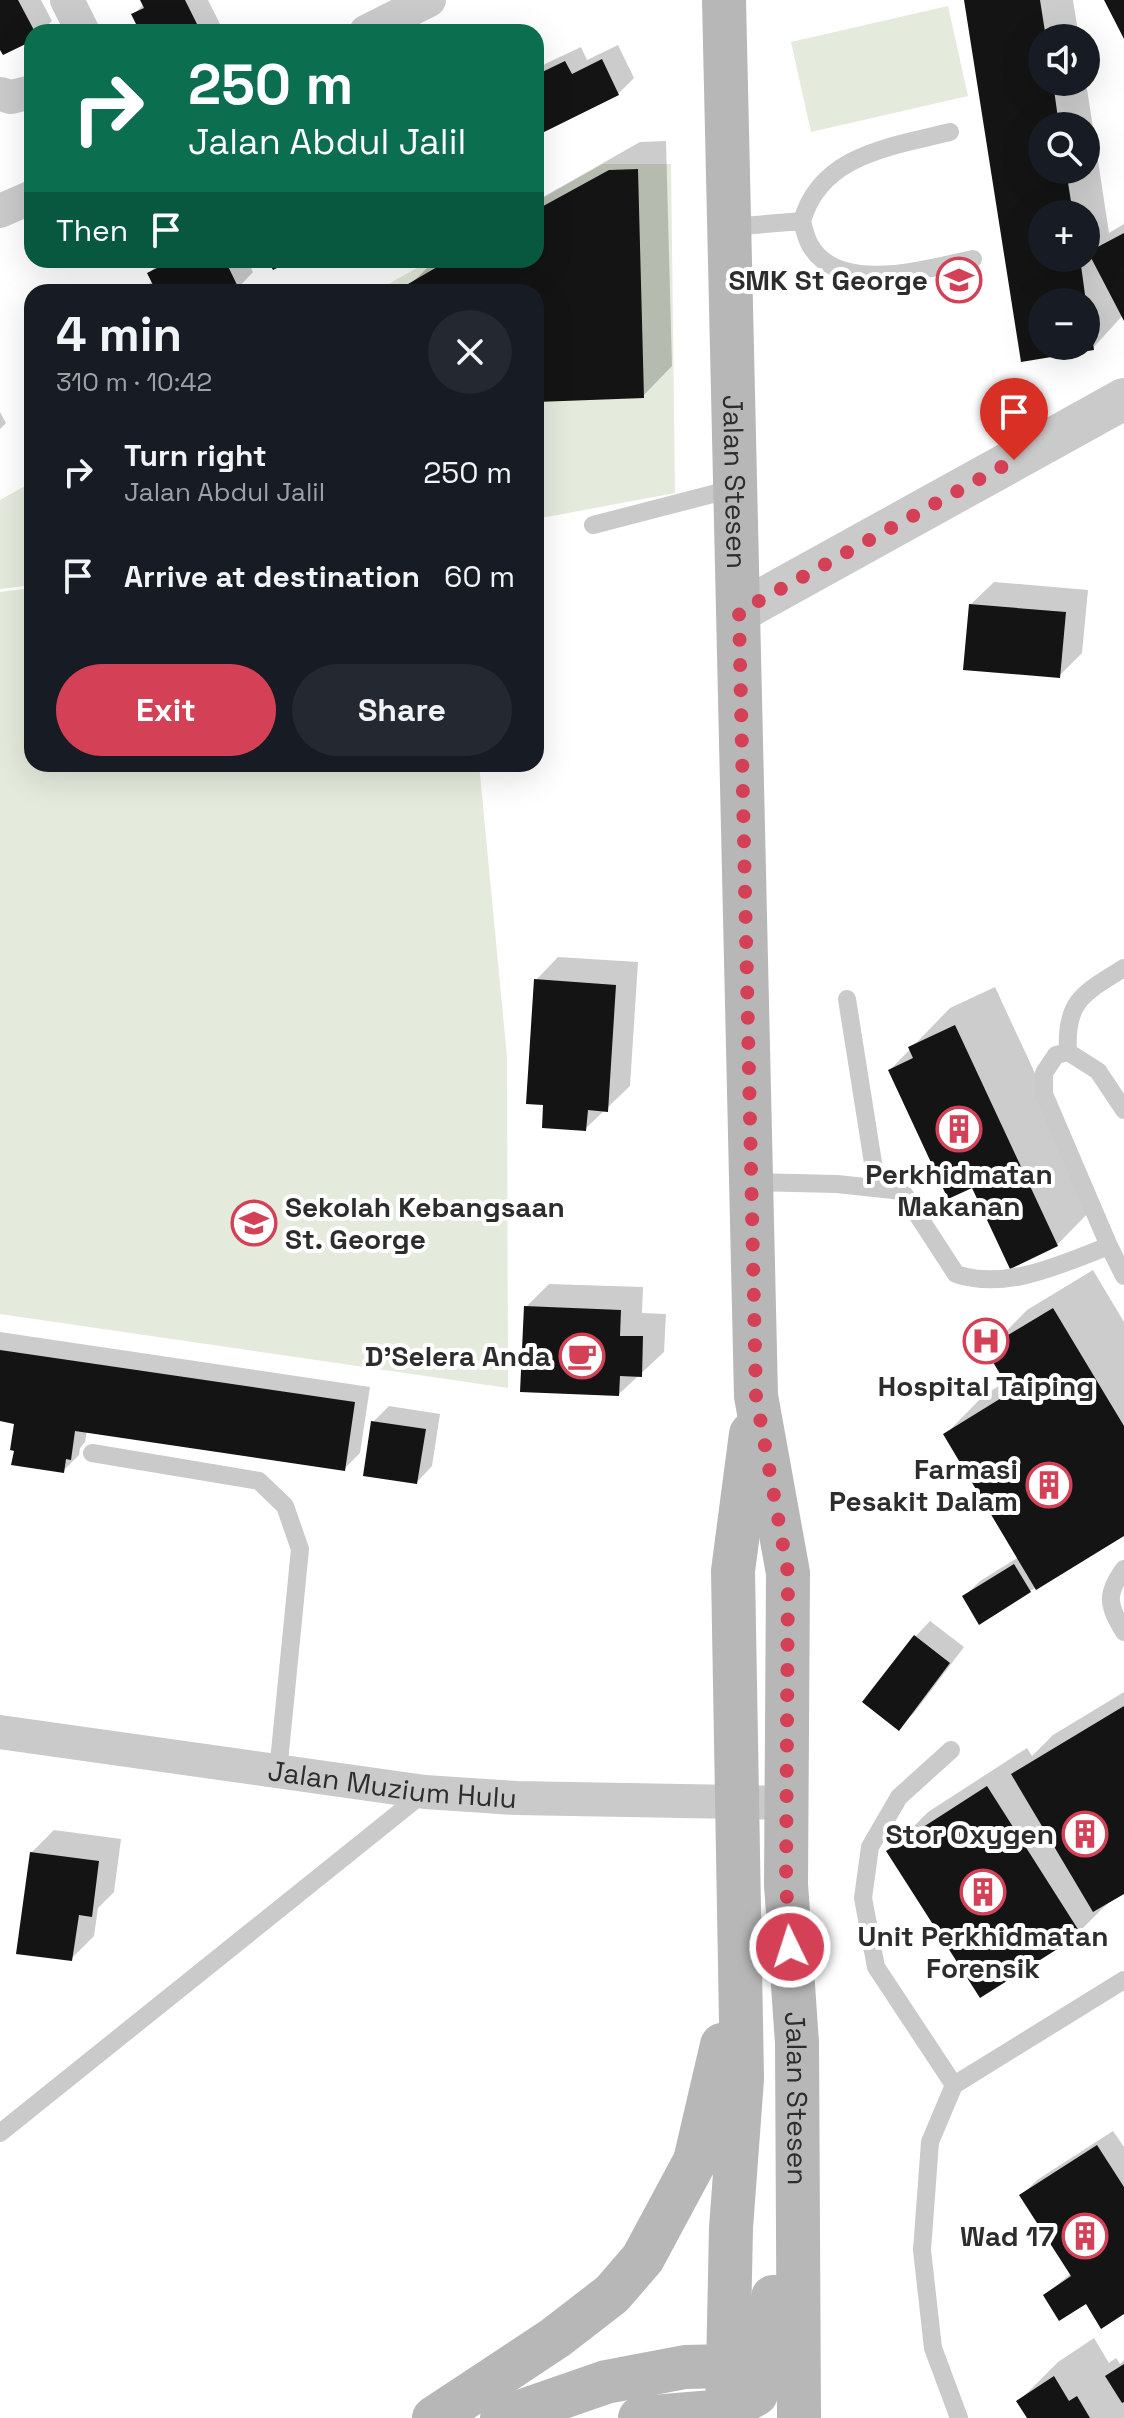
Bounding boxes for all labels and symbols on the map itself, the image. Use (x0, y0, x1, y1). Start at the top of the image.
school or university icon: SMK St George (935, 256, 983, 304)
place label: SMK St George (728, 262, 928, 298)
pin (980, 378, 1048, 460)
street label: Jalan Stesen (715, 394, 755, 569)
building icon: Perkhidmatan Makanan (935, 1105, 983, 1153)
place label: Perkhidmatan Makanan (865, 1156, 1053, 1224)
place label: Sekolah Kebangsaan St. George (285, 1189, 565, 1257)
school or university icon: Sekolah Kebangsaan St. George (230, 1199, 278, 1247)
hospital icon: Hospital Taiping (962, 1317, 1010, 1365)
cafe icon: D'Selera Anda (558, 1332, 606, 1380)
place label: D'Selera Anda (365, 1338, 551, 1374)
place label: Hospital Taiping (878, 1368, 1094, 1404)
place label: Farmasi Pesakit Dalam (829, 1451, 1018, 1519)
building icon: Farmasi Pesakit Dalam (1025, 1461, 1073, 1509)
street label: Jalan Muzium Hulu (266, 1752, 518, 1816)
building icon: Stor Oxygen (1061, 1810, 1109, 1858)
place label: Stor Oxygen (885, 1816, 1054, 1852)
building icon: Unit Perkhidmatan Forensik (959, 1868, 1007, 1916)
position arrow (748, 1905, 832, 1989)
place label: Unit Perkhidmatan Forensik (858, 1918, 1108, 1986)
street label: Jalan Stesen (777, 2010, 816, 2185)
building icon: Wad 17 (1061, 2212, 1109, 2260)
place label: Wad 17 (960, 2218, 1054, 2254)

